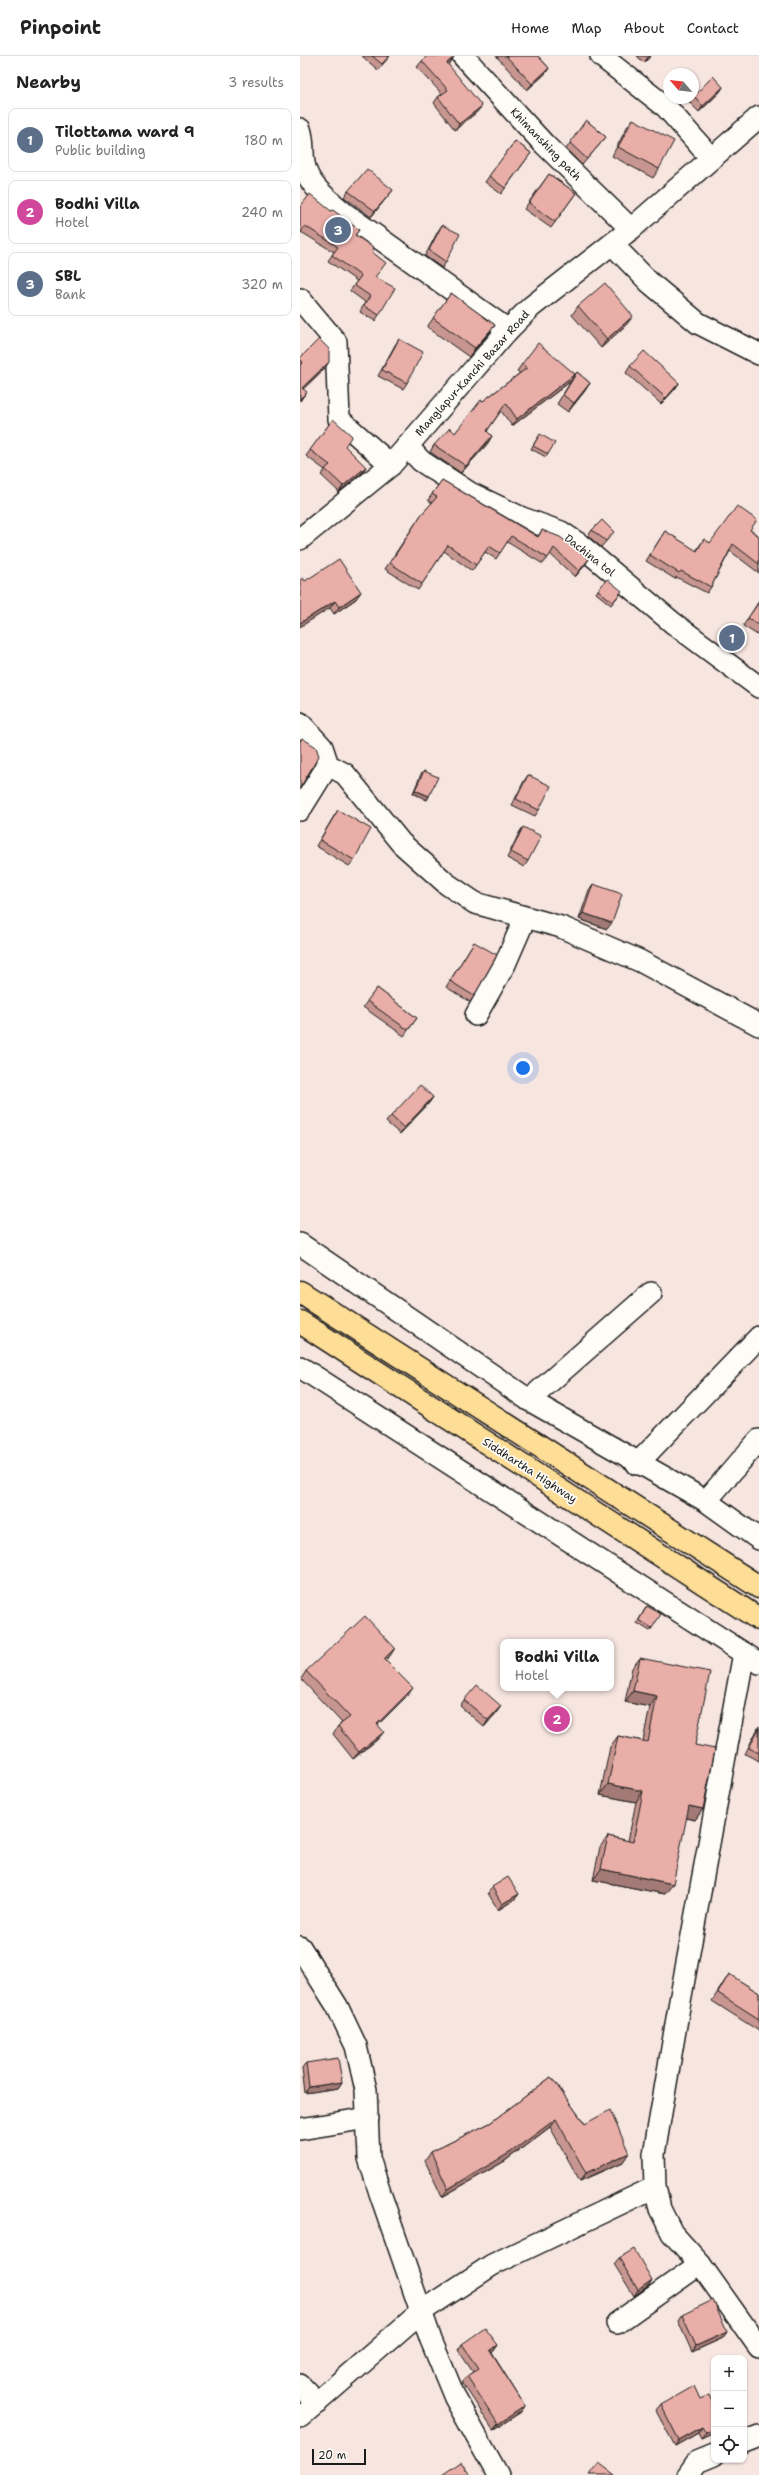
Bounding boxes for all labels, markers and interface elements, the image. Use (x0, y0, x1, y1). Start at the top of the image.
text: Pinpoint (20, 15, 101, 40)
text: Home (511, 19, 550, 37)
text: Map (572, 19, 602, 37)
text: About (624, 19, 665, 37)
text: Contact (687, 19, 739, 37)
north arrow (663, 68, 699, 104)
text: Nearby (16, 71, 81, 93)
text: 3 results (228, 74, 284, 91)
street label: Khimanshing path (507, 105, 584, 184)
text: Tilottama ward 9 (55, 122, 194, 142)
text: 1 (27, 132, 33, 149)
text: 180 m (244, 132, 283, 149)
text: Public building (55, 142, 146, 159)
text: Bodhi Villa (55, 194, 140, 214)
text: 2 (25, 204, 35, 221)
text: 240 m (241, 204, 283, 221)
text: Hotel (55, 214, 89, 231)
pin: 3 (325, 215, 351, 245)
text: SBL (55, 266, 81, 286)
text: 3 (25, 276, 35, 293)
text: 320 m (241, 276, 283, 293)
text: Bank (55, 286, 86, 303)
street label: Manglapur-Kanchi Bazar Road (412, 307, 533, 439)
street label: Dachina tol (561, 531, 619, 580)
pin: 1 (719, 623, 745, 653)
your location (513, 1058, 533, 1078)
street label: Siddhartha Highway (480, 1434, 580, 1507)
popup (500, 1639, 614, 1691)
text: Bodhi Villa (515, 1647, 599, 1667)
text: Hotel (515, 1667, 548, 1684)
pin: 2 (544, 1704, 570, 1734)
map controls (711, 2355, 747, 2463)
button: + (711, 2355, 747, 2391)
button: − (711, 2391, 747, 2427)
button: locate (711, 2427, 747, 2463)
scale bar (312, 2447, 366, 2466)
text: 20 m (318, 2448, 346, 2463)

